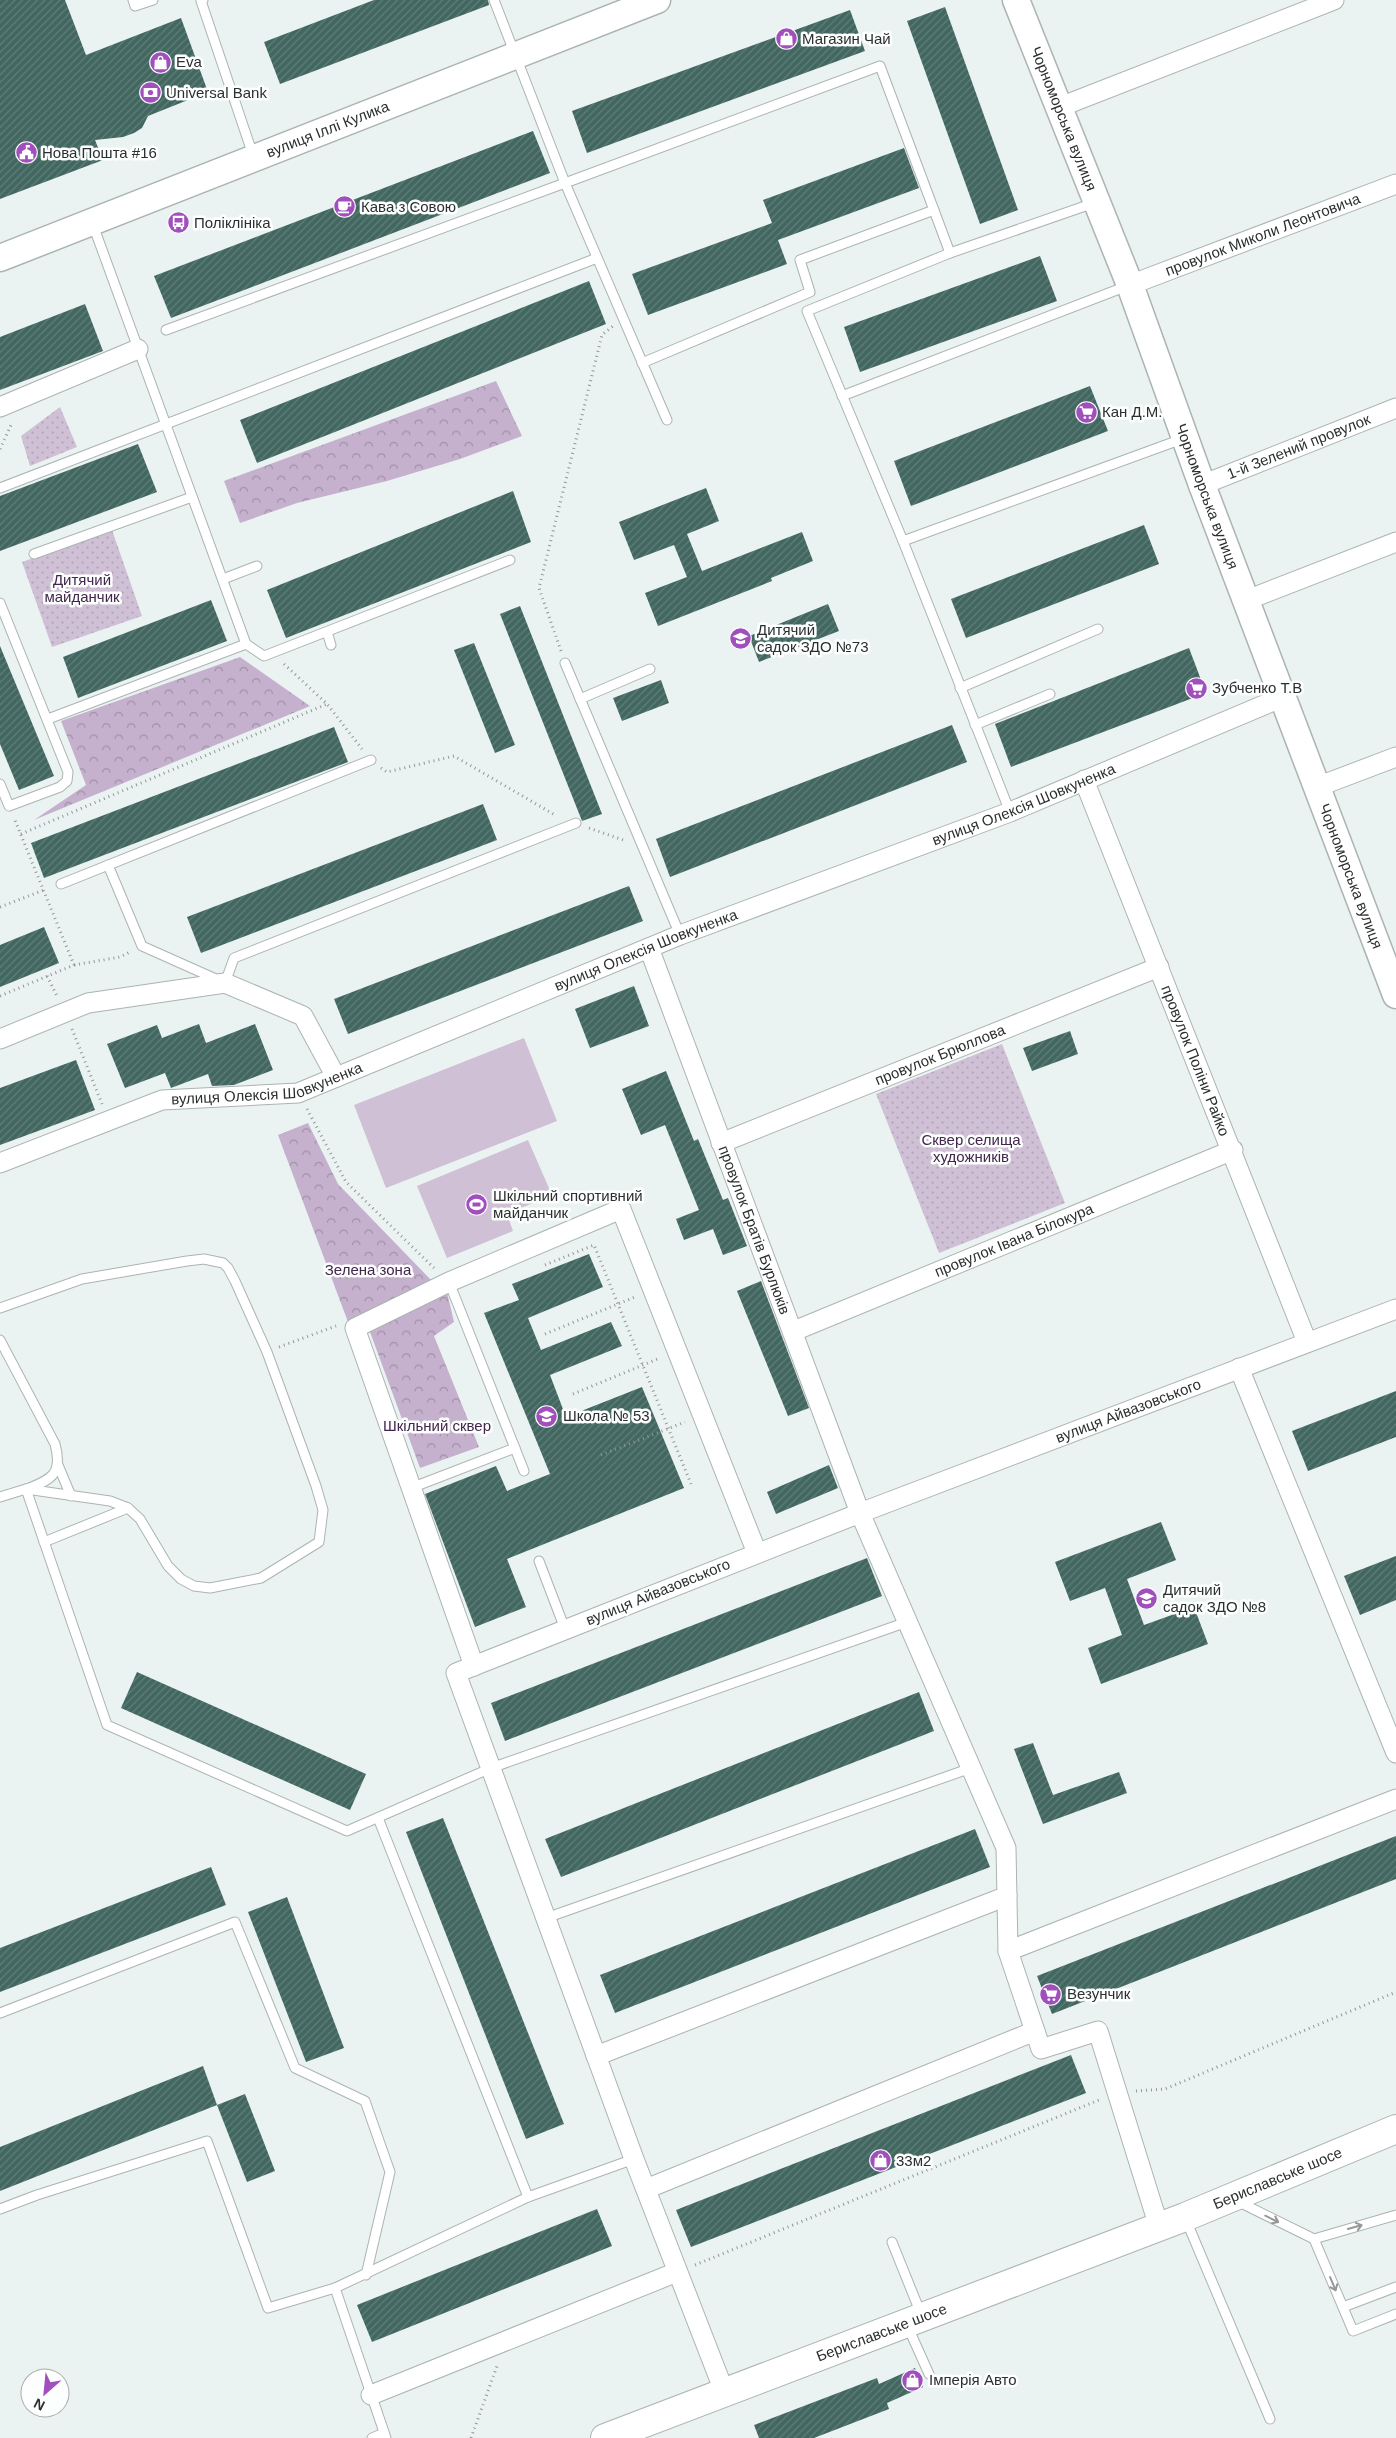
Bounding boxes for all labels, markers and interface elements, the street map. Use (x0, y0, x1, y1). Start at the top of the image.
shop icon: Магазин Чай (774, 27, 798, 51)
place label: Магазин Чай (802, 30, 891, 47)
street label: Чорноморська вулиця (1028, 44, 1100, 193)
shop icon: Eva (148, 50, 172, 74)
place label: Eva (176, 53, 203, 70)
bank icon: Universal Bank (138, 81, 162, 105)
place label: Universal Bank (166, 84, 267, 101)
street label: вулиця Іллі Кулика (264, 97, 392, 161)
public building icon: Нова Пошта #16 (14, 141, 38, 165)
place label: Нова Пошта #16 (42, 144, 157, 161)
street label: провулок Миколи Леонтовича (1163, 189, 1363, 279)
cafe icon: Кава з Совою (333, 195, 357, 219)
place label: Кава з Совою (361, 198, 456, 215)
bus stop icon: Поліклініка (166, 211, 190, 235)
place label: Поліклініка (194, 214, 271, 231)
supermarket icon: Кан Д.М. (1074, 400, 1098, 424)
place label: Кан Д.М. (1102, 403, 1163, 420)
street label: 1-й Зелений провулок (1224, 410, 1373, 482)
street label: Чорноморська вулиця (1173, 421, 1242, 571)
park label: Дитячий майданчик (44, 571, 120, 605)
place label: Дитячий садок ЗДО №73 (757, 621, 869, 655)
school or university icon: Дитячий садок ЗДО №73 (729, 627, 753, 651)
supermarket icon: Зубченко Т.В (1184, 676, 1208, 700)
place label: Зубченко Т.В (1212, 679, 1302, 696)
street label: вулиця Олексія Шовкуненка (930, 759, 1118, 848)
street label: Чорноморська вулиця (1316, 801, 1387, 951)
street label: вулиця Олексія Шовкуненка (552, 905, 740, 994)
street label: провулок Поліни Райко (1158, 983, 1233, 1138)
street label: провулок Брюллова (872, 1021, 1008, 1088)
street label: вулиця Олексія Шовкуненка (171, 1058, 365, 1108)
park label: Сквер селища художників (921, 1131, 1021, 1165)
street label: провулок Братів Бурлюків (716, 1143, 794, 1317)
place label: Шкільний спортивний майданчик (493, 1187, 643, 1221)
sports icon: Шкільний спортивний майданчик (465, 1193, 489, 1217)
street label: провулок Івана Білокура (932, 1199, 1096, 1280)
park label: Зелена зона (325, 1261, 412, 1278)
street label: вулиця Айвазовського (1053, 1375, 1203, 1446)
school or university icon: Школа № 53 (535, 1404, 559, 1428)
place label: Школа № 53 (563, 1407, 650, 1424)
park label: Шкільний сквер (383, 1417, 491, 1434)
street label: вулиця Айвазовського (583, 1555, 732, 1628)
place label: Дитячий садок ЗДО №8 (1163, 1581, 1266, 1615)
school or university icon: Дитячий садок ЗДО №8 (1135, 1587, 1159, 1611)
supermarket icon: Везунчик (1039, 1982, 1063, 2006)
place label: Везунчик (1067, 1985, 1131, 2002)
street label: Бериславське шосе (1210, 2143, 1344, 2212)
shop icon: 33м2 (868, 2149, 892, 2173)
place label: 33м2 (896, 2152, 931, 2169)
one-way arrow (1264, 2214, 1279, 2224)
one-way arrow (1347, 2222, 1363, 2232)
one-way arrow (1329, 2276, 1339, 2291)
street label: Бериславське шосе (814, 2300, 949, 2365)
north arrow (20, 2368, 70, 2418)
shop icon: Імперія Авто (901, 2368, 925, 2392)
place label: Імперія Авто (929, 2371, 1017, 2388)
text: N (31, 2395, 47, 2414)

